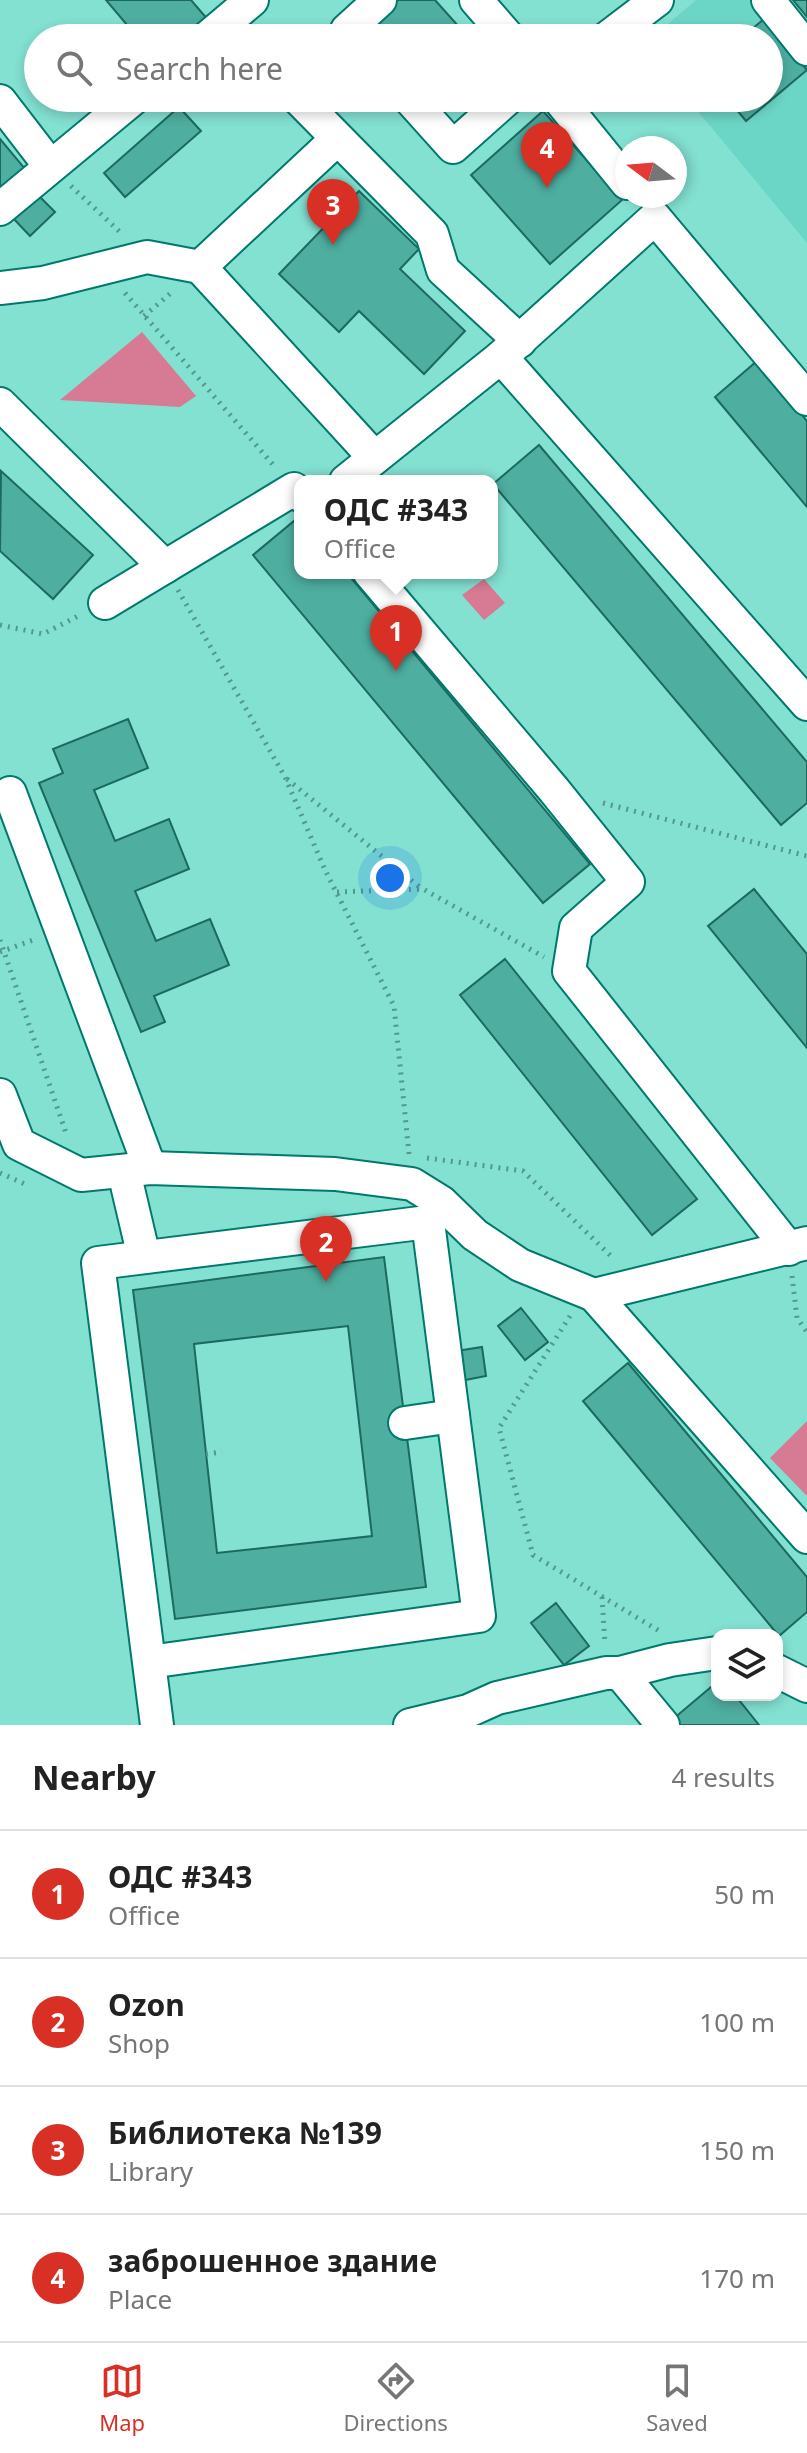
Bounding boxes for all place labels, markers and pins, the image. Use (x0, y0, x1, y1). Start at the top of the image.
pin: 4 (521, 122, 573, 188)
pin: 3 (307, 179, 359, 245)
pin: 1 (370, 605, 422, 671)
pin: 2 (300, 1216, 352, 1282)

